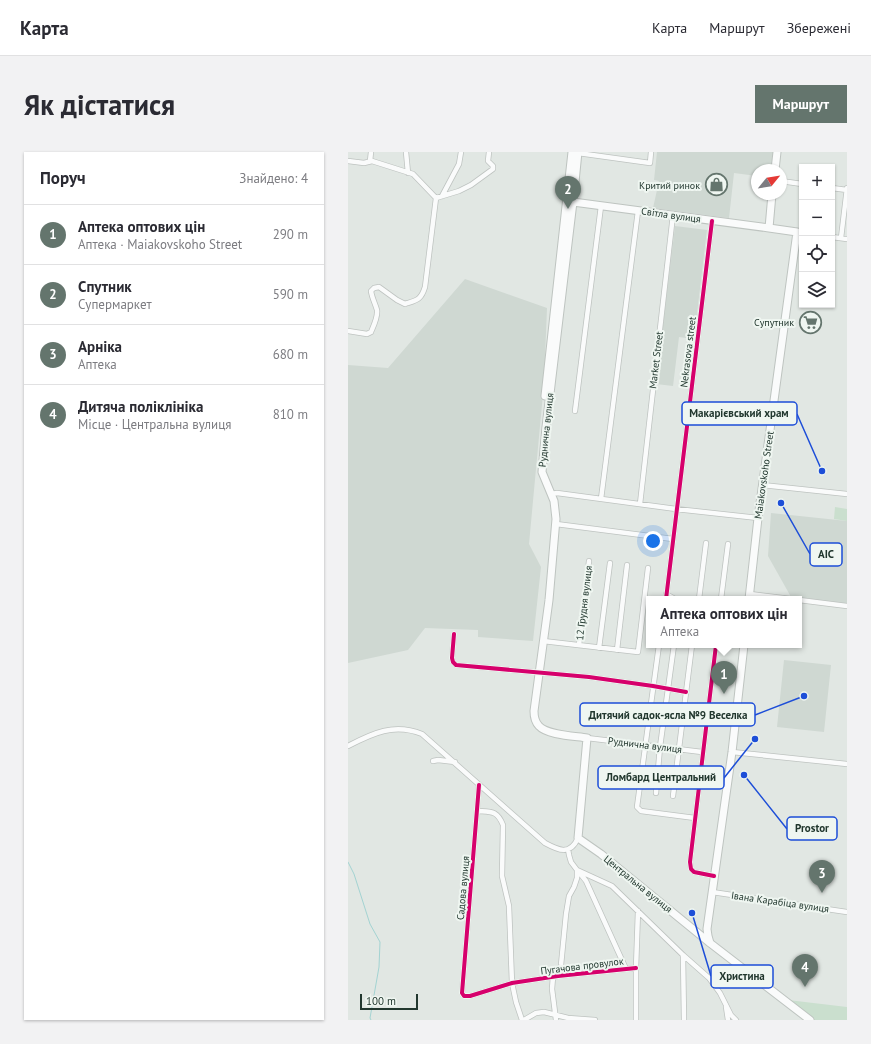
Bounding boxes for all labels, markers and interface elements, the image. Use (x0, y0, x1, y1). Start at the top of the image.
text: Карта (20, 16, 69, 40)
text: Карта (652, 19, 687, 37)
text: Маршрут (709, 19, 765, 37)
text: Збережені (787, 19, 851, 37)
button: Маршрут (755, 85, 847, 123)
text: Як дістатися (24, 86, 175, 123)
north arrow (751, 164, 787, 200)
map controls (799, 164, 835, 308)
button: + (799, 164, 835, 200)
text: Поруч (40, 167, 86, 189)
text: Знайдено: 4 (239, 170, 308, 187)
shop icon: Критий ринок (703, 172, 729, 198)
pin: 2 (555, 176, 581, 209)
place label: Критий ринок (639, 179, 700, 192)
button: − (799, 200, 835, 236)
street label: Світла вулиця (640, 204, 702, 226)
text: Аптека оптових цін (78, 217, 205, 236)
text: 1 (49, 226, 57, 243)
text: 290 m (273, 226, 308, 243)
text: Аптека · Maiakovskoho Street (78, 236, 242, 253)
button: locate (799, 236, 835, 272)
button: layers (799, 272, 835, 308)
text: Спутник (78, 277, 132, 296)
text: 2 (49, 286, 57, 303)
text: 590 m (273, 286, 308, 303)
text: Супермаркет (78, 296, 152, 313)
supermarket icon: Супутник (797, 309, 823, 335)
street label: Nekrasova street (677, 315, 699, 388)
place label: Супутник (754, 316, 794, 329)
street label: Market Street (646, 330, 666, 389)
text: Арніка (78, 337, 122, 356)
text: 3 (49, 346, 57, 363)
text: 680 m (273, 346, 308, 363)
text: Аптека (78, 356, 117, 373)
street label: Руднична вулиця (536, 392, 556, 468)
text: Дитяча поліклініка (78, 397, 203, 416)
callout: Макарієвський храм (682, 402, 797, 425)
text: 4 (49, 406, 57, 423)
text: 810 m (273, 406, 308, 423)
text: Макарієвський храм (689, 406, 789, 420)
text: Місце · Центральна вулиця (78, 416, 232, 433)
street label: Maiakovskoho Street (751, 430, 777, 520)
your location (643, 531, 663, 551)
callout: АІС (810, 543, 842, 566)
text: АІС (818, 547, 834, 561)
street label: 12 Грудня вулиця (573, 565, 595, 641)
popup (646, 596, 802, 648)
text: Аптека оптових цін (660, 604, 788, 623)
text: Аптека (660, 623, 699, 640)
pin: 1 (711, 661, 737, 694)
callout: Дитячий садок-ясла №9 Веселка (580, 703, 755, 726)
text: Дитячий садок-ясла №9 Веселка (589, 708, 747, 722)
street label: Руднична вулиця (607, 734, 683, 756)
callout: Ломбард Центральний (598, 766, 724, 789)
text: Ломбард Центральний (605, 770, 716, 784)
callout: Prostor (787, 817, 837, 840)
text: Prostor (795, 821, 829, 835)
street label: Центральна вулиця (601, 852, 675, 916)
street label: Садова вулиця (454, 855, 472, 921)
pin: 3 (809, 860, 835, 893)
street label: Івана Карабіца вулиця (730, 889, 830, 915)
street label: Пугачова провулок (540, 954, 624, 978)
pin: 4 (792, 954, 818, 987)
callout: Христина (711, 965, 773, 988)
text: Христина (719, 969, 765, 983)
scale bar (360, 992, 418, 1011)
text: 100 m (366, 994, 396, 1008)

